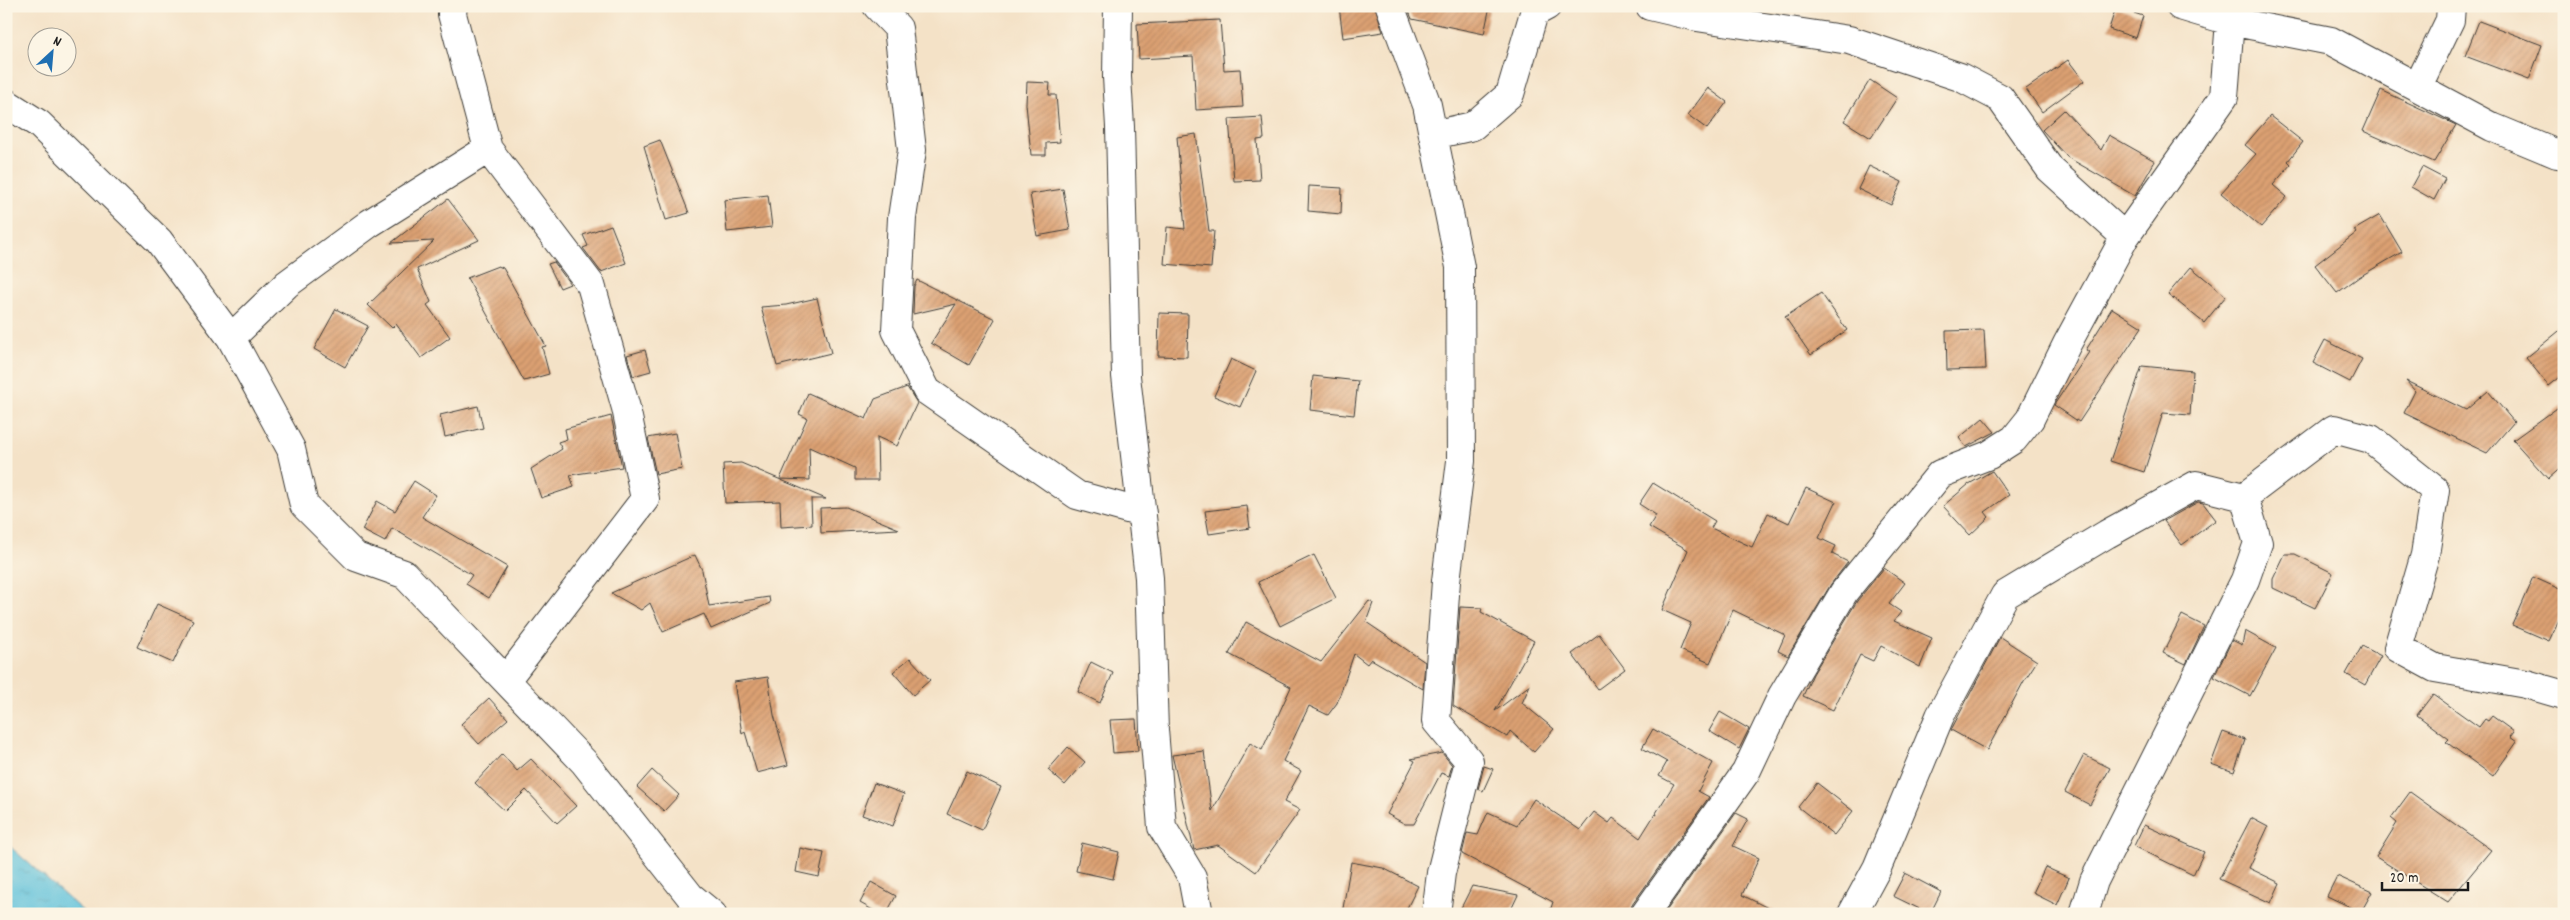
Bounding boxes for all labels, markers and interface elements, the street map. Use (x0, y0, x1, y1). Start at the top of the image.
north arrow (28, 28, 78, 78)
text: N (49, 32, 64, 53)
scale bar (2382, 860, 2469, 892)
text: 20 m (2390, 868, 2418, 890)

